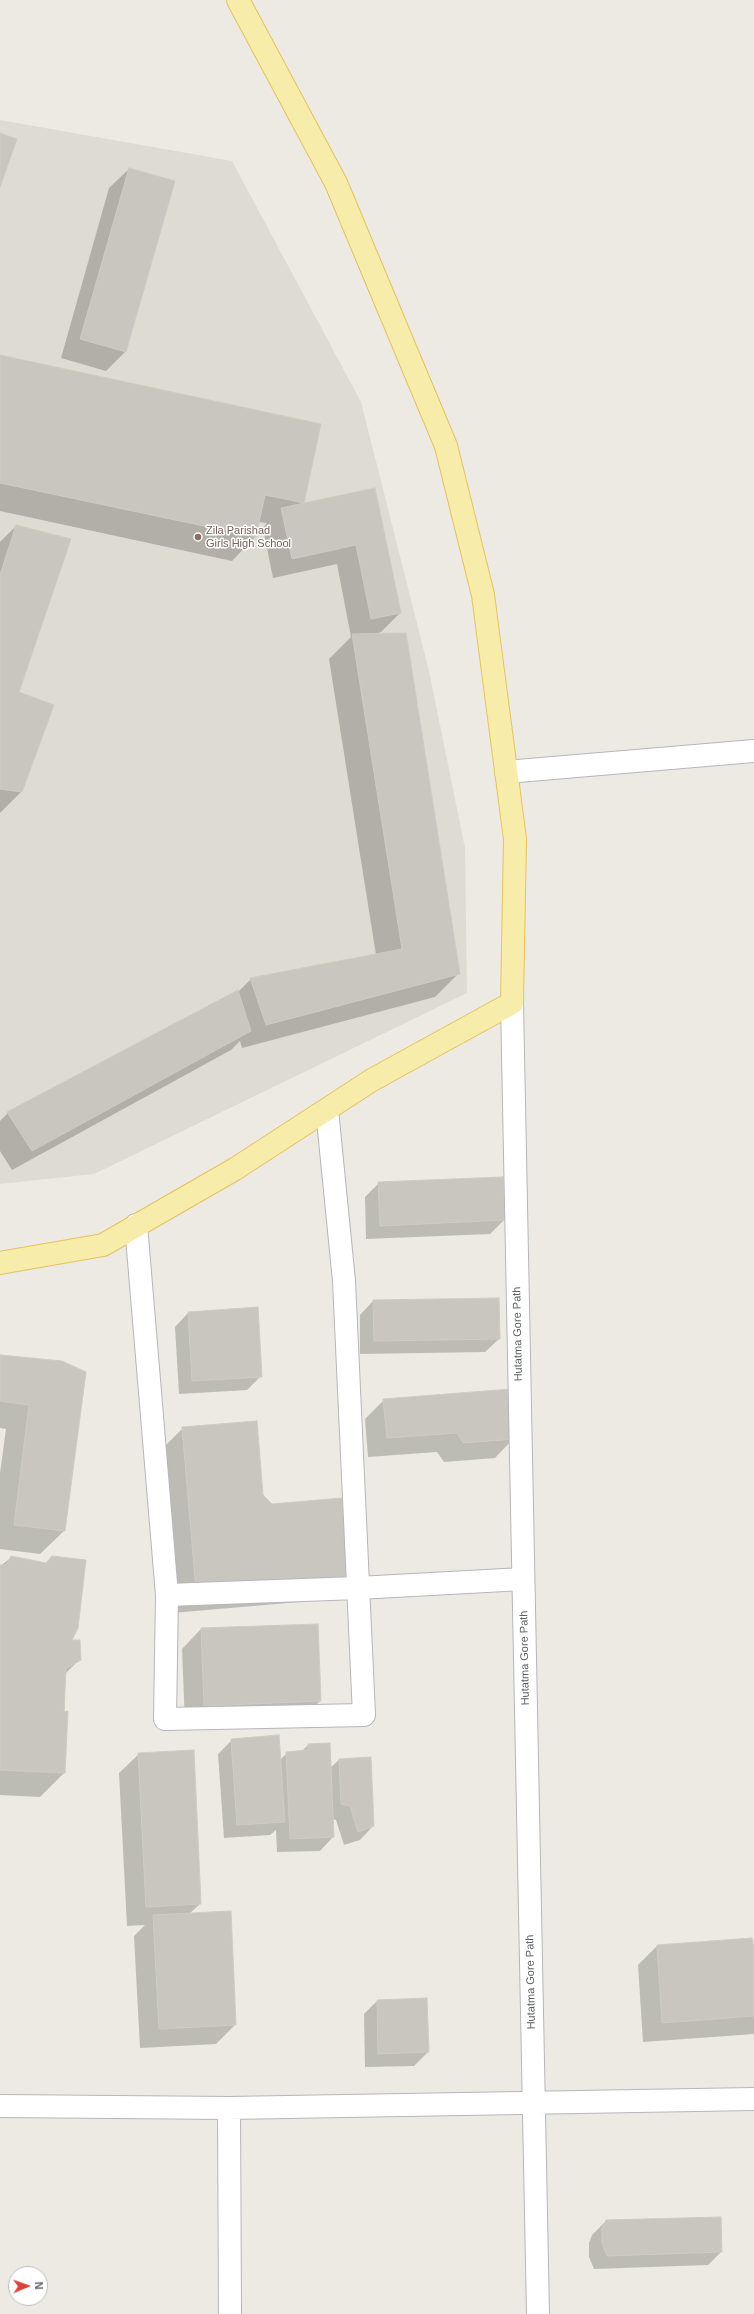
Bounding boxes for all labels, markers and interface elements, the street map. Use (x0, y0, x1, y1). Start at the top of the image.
place label: Zila Parishad Girls High School (206, 524, 291, 550)
marker: Zila Parishad Girls High School (193, 532, 203, 542)
street label: Hutatma Gore Path (511, 1287, 525, 1381)
street label: Hutatma Gore Path (518, 1611, 532, 1705)
street label: Hutatma Gore Path (524, 1935, 538, 2029)
north arrow (8, 2266, 48, 2306)
text: N (33, 2281, 45, 2290)

